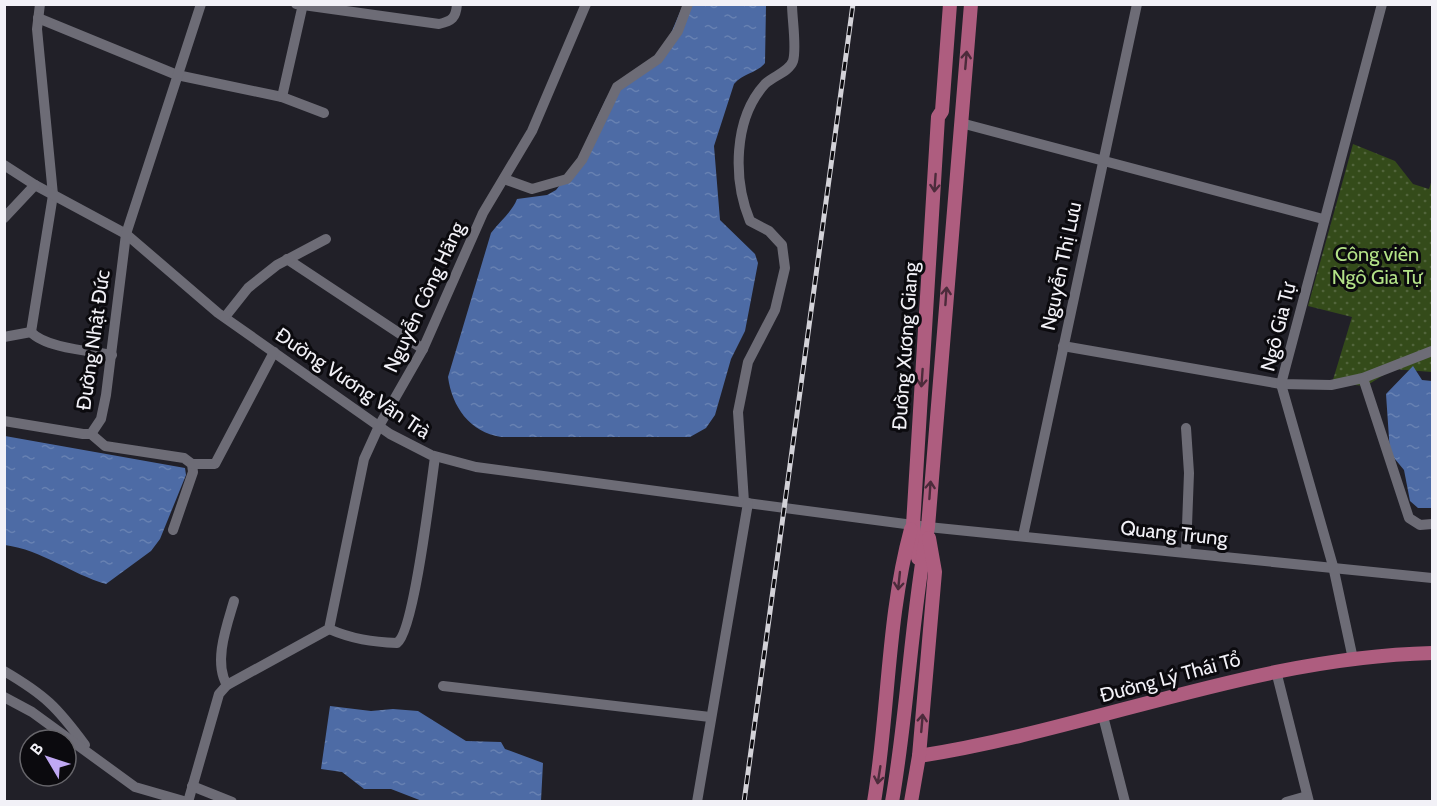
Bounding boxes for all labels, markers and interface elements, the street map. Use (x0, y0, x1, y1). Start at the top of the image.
one-way arrow (961, 50, 972, 70)
one-way arrow (930, 172, 941, 192)
street label: Nguyễn Thị Lưu (1036, 199, 1086, 333)
street label: Nguyễn Công Hãng (379, 217, 470, 376)
park label: Công viên Ngô Gia Tự (1332, 242, 1424, 289)
street label: Đường Xương Giang (887, 260, 923, 431)
street label: Đường Nhật Đức (71, 268, 115, 412)
street label: Ngô Gia Tự (1255, 279, 1301, 374)
one-way arrow (941, 286, 952, 306)
street label: Đường Vương Văn Trà (271, 322, 435, 444)
one-way arrow (917, 367, 928, 387)
one-way arrow (925, 481, 936, 501)
street label: Quang Trung (1119, 515, 1230, 551)
one-way arrow (893, 571, 904, 591)
street label: Đường Lý Thái Tổ (1097, 647, 1243, 707)
one-way arrow (917, 713, 928, 733)
north arrow (18, 728, 78, 788)
text: B (26, 739, 47, 759)
one-way arrow (873, 765, 884, 785)

